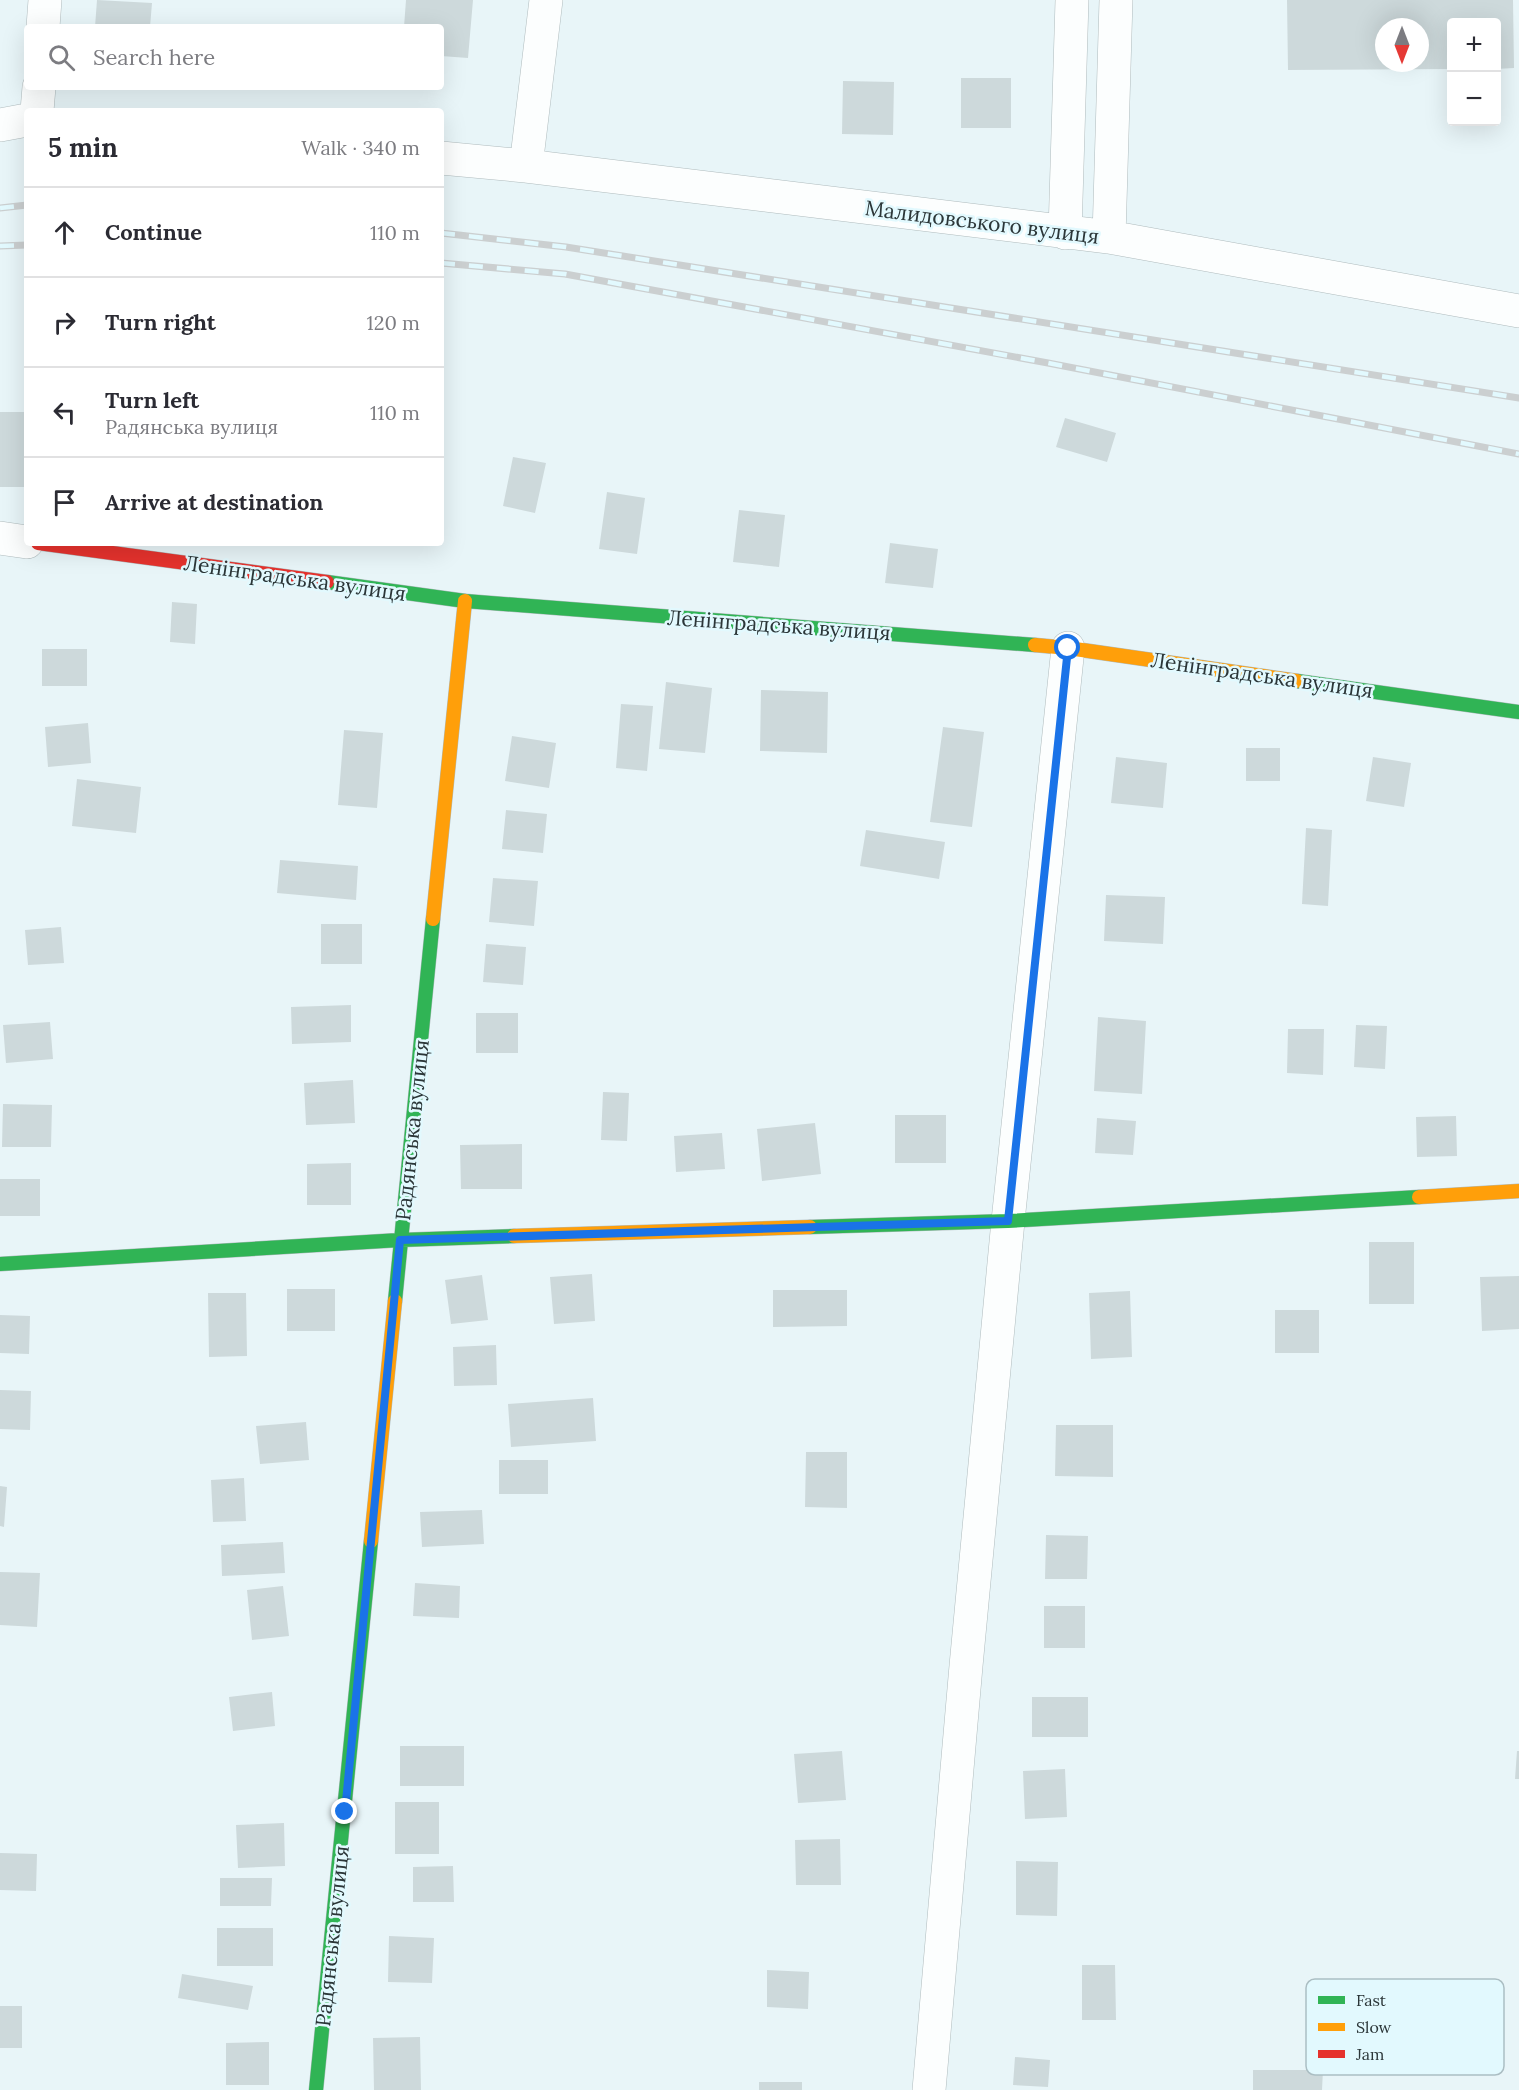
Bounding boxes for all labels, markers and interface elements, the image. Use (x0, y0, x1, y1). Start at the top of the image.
north arrow (1375, 18, 1429, 72)
map controls (1447, 18, 1501, 126)
button: + (1447, 18, 1501, 72)
search box (24, 24, 444, 90)
icon: search (45, 41, 78, 74)
text: Search here (93, 43, 215, 71)
button: − (1447, 72, 1501, 126)
text: 5 min (48, 131, 118, 164)
text: Walk · 340 m (301, 135, 420, 160)
street label: Малидовського вулиця (863, 194, 1101, 250)
icon: ahead (48, 216, 81, 249)
text: Continue (105, 218, 202, 246)
text: 110 m (370, 220, 420, 245)
icon: right (48, 306, 81, 339)
text: Turn right (105, 308, 216, 336)
text: 120 m (366, 310, 420, 335)
text: Turn left (105, 386, 199, 414)
icon: left (48, 396, 81, 429)
text: 110 m (370, 400, 420, 425)
text: Радянська вулиця (105, 414, 278, 439)
icon: arrive (48, 486, 81, 519)
text: Arrive at destination (105, 488, 323, 516)
street label: Ленінградська вулиця (182, 549, 408, 607)
street label: Ленінградська вулиця (666, 604, 892, 646)
route start (1054, 634, 1080, 660)
street label: Ленінградська вулиця (1149, 646, 1375, 704)
street label: Радянська вулиця (389, 1038, 435, 1222)
route end (331, 1798, 357, 1824)
street label: Радянська вулиця (309, 1844, 355, 2028)
legend (1306, 1979, 1504, 2075)
text: Fast (1356, 1990, 1387, 2010)
text: Slow (1356, 2017, 1392, 2037)
text: Jam (1355, 2044, 1384, 2064)

